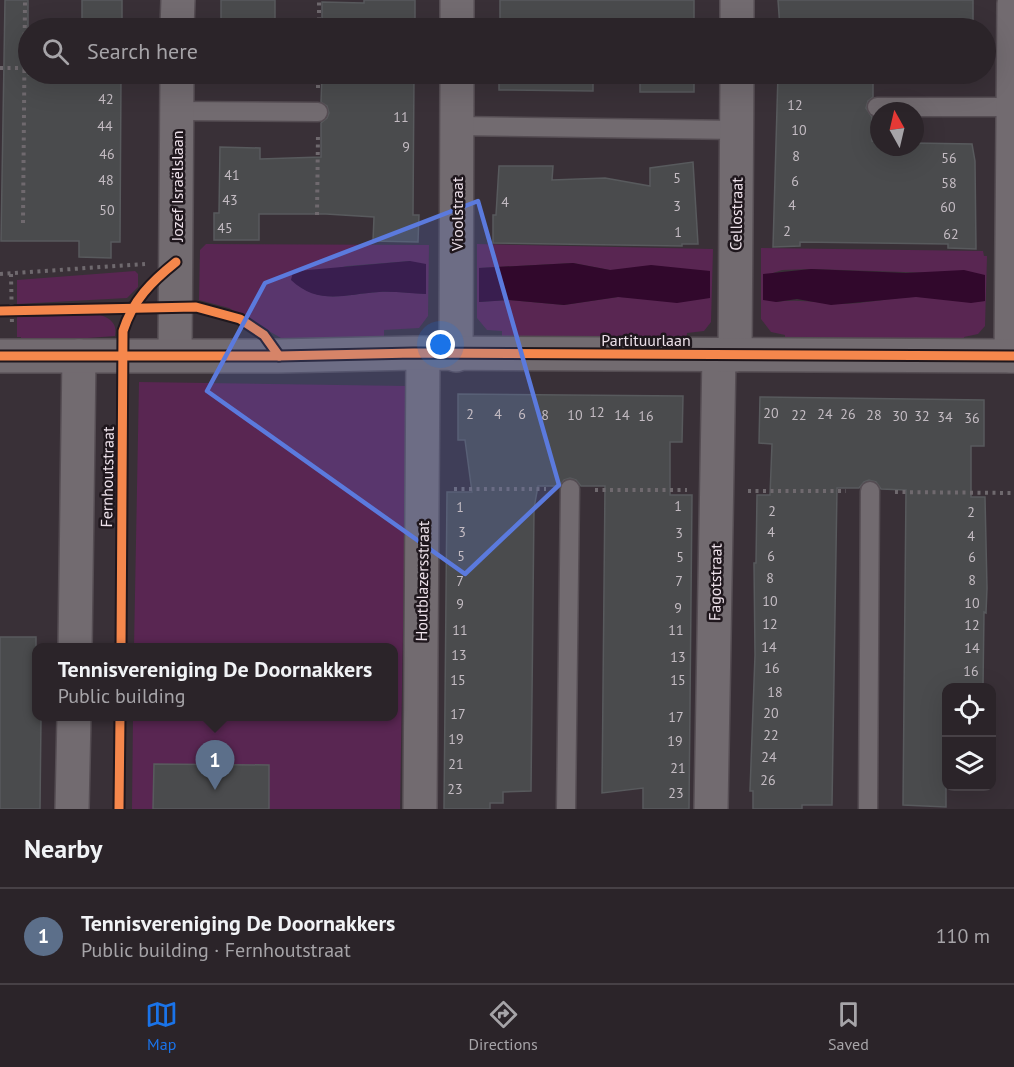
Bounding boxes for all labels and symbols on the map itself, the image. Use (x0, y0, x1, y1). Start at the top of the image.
house number: 42 (98, 90, 114, 108)
house number: 12 (787, 96, 803, 114)
north arrow (870, 102, 924, 156)
house number: 11 (393, 108, 409, 126)
house number: 44 (97, 117, 113, 135)
house number: 10 (791, 121, 807, 139)
street label: Jozef Israëlslaan (167, 131, 187, 242)
house number: 9 (402, 138, 410, 156)
house number: 46 (99, 145, 115, 163)
house number: 8 (792, 147, 800, 165)
house number: 56 (941, 149, 957, 167)
house number: 41 (224, 166, 240, 184)
house number: 5 (673, 169, 681, 187)
house number: 48 (98, 171, 114, 189)
house number: 6 (791, 172, 799, 190)
house number: 58 (941, 174, 957, 192)
street label: Vioolstraat (447, 176, 467, 252)
street label: Cellostraat (725, 177, 747, 251)
house number: 43 (222, 191, 238, 209)
house number: 4 (501, 193, 509, 211)
house number: 4 (788, 196, 796, 214)
house number: 3 (673, 197, 681, 215)
house number: 60 (940, 198, 956, 216)
house number: 50 (99, 201, 115, 219)
house number: 45 (217, 219, 233, 237)
house number: 2 (783, 222, 791, 240)
house number: 1 (674, 223, 682, 241)
house number: 62 (943, 225, 959, 243)
your location (426, 330, 455, 359)
street label: Partituurlaan (601, 330, 691, 350)
house number: 12 (589, 403, 605, 421)
house number: 20 (763, 404, 779, 422)
house number: 2 (466, 405, 474, 423)
house number: 4 (494, 405, 502, 423)
house number: 6 (518, 405, 526, 423)
house number: 24 (817, 405, 833, 423)
house number: 26 (840, 405, 856, 423)
house number: 8 (541, 406, 549, 424)
house number: 10 (567, 406, 583, 424)
house number: 14 (614, 406, 630, 424)
house number: 22 (791, 406, 807, 424)
house number: 28 (866, 406, 882, 424)
house number: 16 (638, 407, 654, 425)
house number: 30 (892, 407, 908, 425)
house number: 32 (914, 407, 930, 425)
house number: 34 (937, 408, 953, 426)
house number: 36 (964, 409, 980, 427)
street label: Fernhoutstraat (96, 426, 118, 528)
house number: 1 (674, 497, 682, 515)
house number: 1 (456, 498, 464, 516)
house number: 2 (768, 502, 776, 520)
house number: 2 (967, 503, 975, 521)
street label: Houtblazersstraat (411, 520, 433, 642)
house number: 3 (458, 523, 466, 541)
house number: 4 (767, 523, 775, 541)
house number: 3 (675, 524, 683, 542)
house number: 4 (967, 527, 975, 545)
street label: Fagotstraat (704, 542, 726, 621)
house number: 5 (457, 547, 465, 565)
house number: 6 (767, 547, 775, 565)
house number: 5 (676, 548, 684, 566)
house number: 6 (968, 548, 976, 566)
house number: 8 (766, 569, 774, 587)
house number: 8 (968, 571, 976, 589)
house number: 7 (456, 572, 464, 590)
house number: 7 (675, 572, 683, 590)
house number: 10 (762, 592, 778, 610)
house number: 10 (964, 594, 980, 612)
house number: 9 (456, 595, 464, 613)
house number: 9 (674, 599, 682, 617)
house number: 12 (762, 615, 778, 633)
house number: 12 (964, 616, 980, 634)
house number: 11 (452, 621, 468, 639)
house number: 11 (668, 621, 684, 639)
house number: 14 (761, 638, 777, 656)
house number: 14 (964, 639, 980, 657)
house number: 13 (451, 646, 467, 664)
house number: 13 (670, 648, 686, 666)
house number: 16 (764, 659, 780, 677)
house number: 16 (963, 662, 979, 680)
house number: 15 (450, 671, 466, 689)
house number: 15 (670, 671, 686, 689)
house number: 18 (767, 683, 783, 701)
house number: 20 (763, 704, 779, 722)
house number: 17 (450, 705, 466, 723)
house number: 17 (668, 708, 684, 726)
house number: 22 (763, 726, 779, 744)
house number: 19 (448, 730, 464, 748)
house number: 19 (667, 732, 683, 750)
pin: 1 (196, 740, 234, 790)
house number: 24 (761, 748, 777, 766)
house number: 21 (448, 755, 464, 773)
house number: 21 (670, 759, 686, 777)
house number: 26 (760, 771, 776, 789)
house number: 23 (447, 780, 463, 798)
house number: 23 (668, 784, 684, 802)

